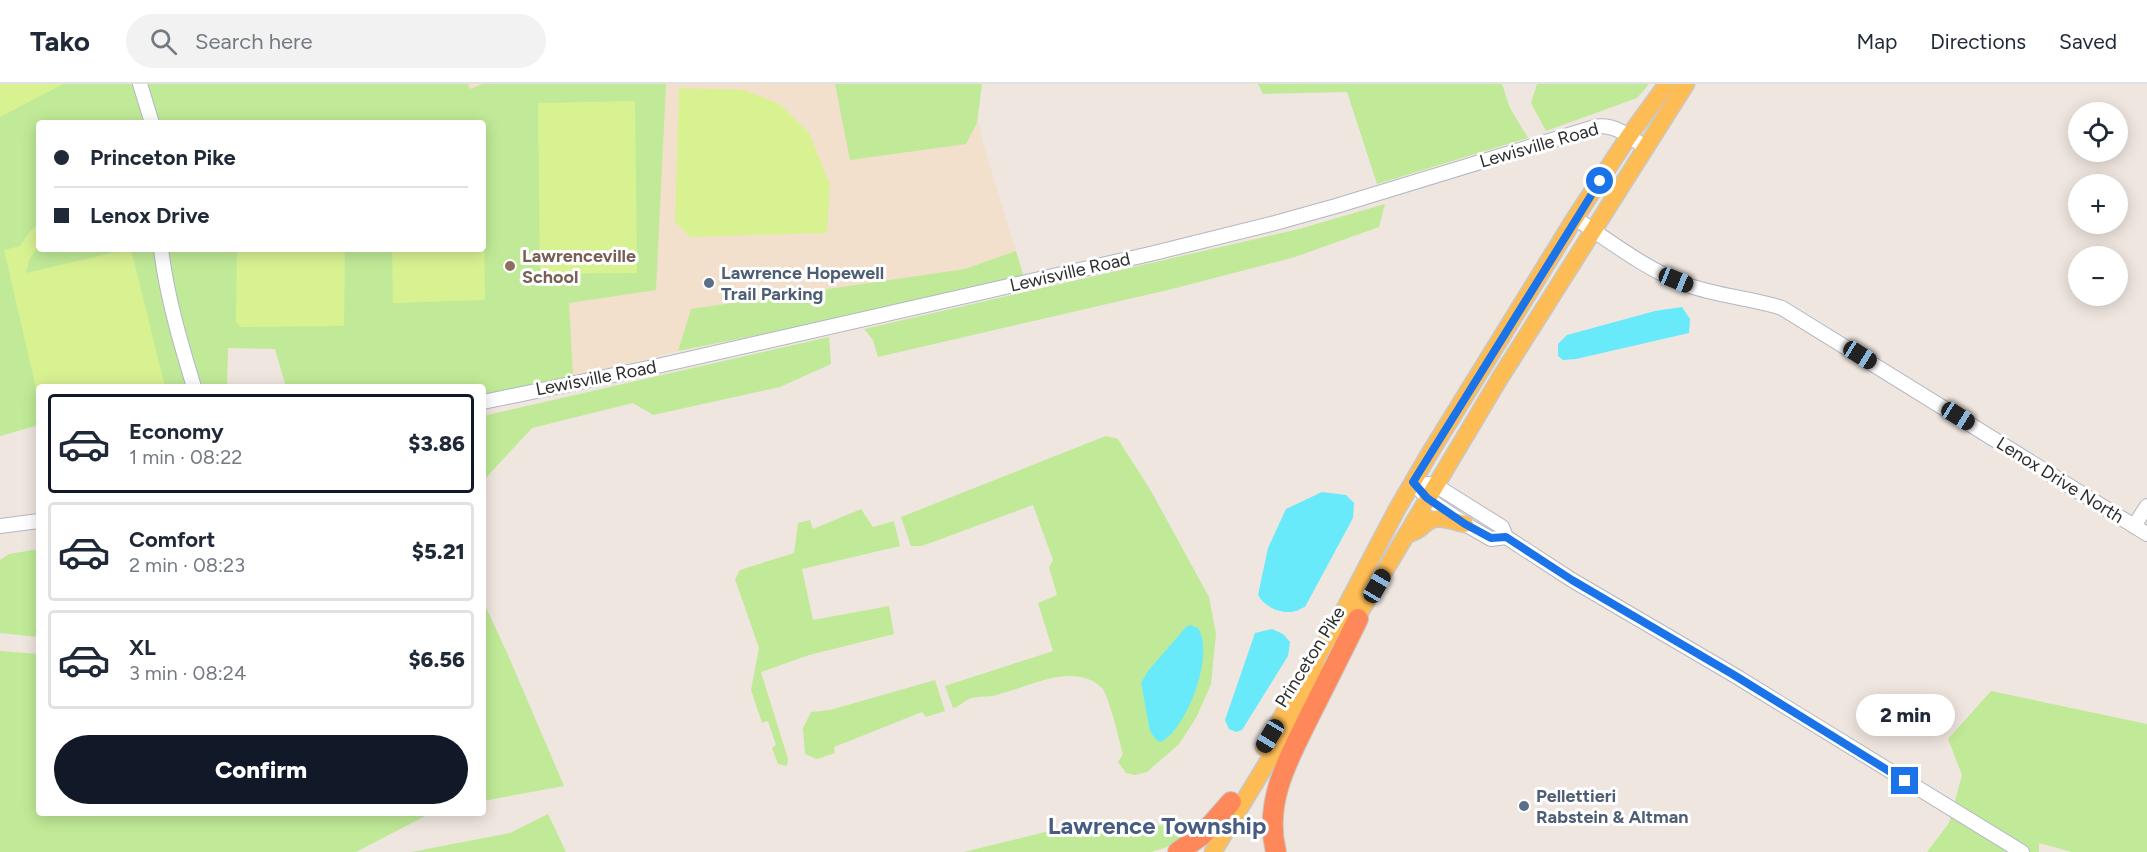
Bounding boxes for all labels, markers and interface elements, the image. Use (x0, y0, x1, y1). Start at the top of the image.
search box (126, 14, 546, 68)
text: Tako (30, 24, 90, 58)
icon: search (147, 25, 180, 58)
text: Search here (195, 28, 313, 55)
text: Map (1856, 29, 1897, 54)
text: Directions (1930, 29, 2026, 54)
text: Saved (2059, 29, 2117, 54)
map controls (2068, 102, 2128, 306)
button: locate (2068, 102, 2128, 162)
street label: Lewisville Road (1477, 118, 1601, 172)
text: Princeton Pike (90, 144, 236, 171)
route start (1586, 167, 1613, 194)
button: + (2068, 174, 2128, 234)
text: Lenox Drive (90, 202, 209, 229)
place label: Lawrenceville School (522, 245, 636, 288)
button: − (2068, 246, 2128, 306)
street label: Lewisville Road (1008, 247, 1132, 297)
marker: Lawrenceville School (503, 259, 517, 273)
place label: Lawrence Hopewell Trail Parking (721, 262, 884, 305)
car (1656, 265, 1696, 295)
marker: Lawrence Hopewell Trail Parking (702, 276, 716, 290)
car (1840, 338, 1880, 372)
street label: Lewisville Road (534, 355, 658, 401)
car (1938, 399, 1978, 433)
icon: car (57, 417, 111, 471)
text: Economy (129, 418, 224, 445)
text: $3.86 (408, 430, 465, 457)
street label: Lenox Drive North (1992, 432, 2128, 528)
text: 1 min · 08:22 (129, 445, 243, 469)
icon: car (57, 525, 111, 579)
text: Comfort (129, 526, 215, 553)
text: $5.21 (412, 538, 465, 565)
text: 2 min · 08:23 (129, 553, 245, 577)
car (1360, 566, 1394, 606)
street label: Princeton Pike (1270, 602, 1350, 712)
icon: car (57, 633, 111, 687)
text: XL (129, 634, 156, 661)
text: $6.56 (408, 646, 465, 673)
text: 3 min · 08:24 (129, 661, 246, 685)
callout: 2 min (1856, 694, 1954, 736)
text: 2 min (1880, 703, 1931, 727)
car (1253, 716, 1287, 756)
button: Confirm (54, 735, 468, 804)
route end (1891, 767, 1918, 794)
place label: Pellettieri Rabstein & Altman (1536, 785, 1689, 828)
marker: Pellettieri Rabstein & Altman (1517, 799, 1531, 813)
district label: Lawrence Township (1048, 811, 1266, 840)

